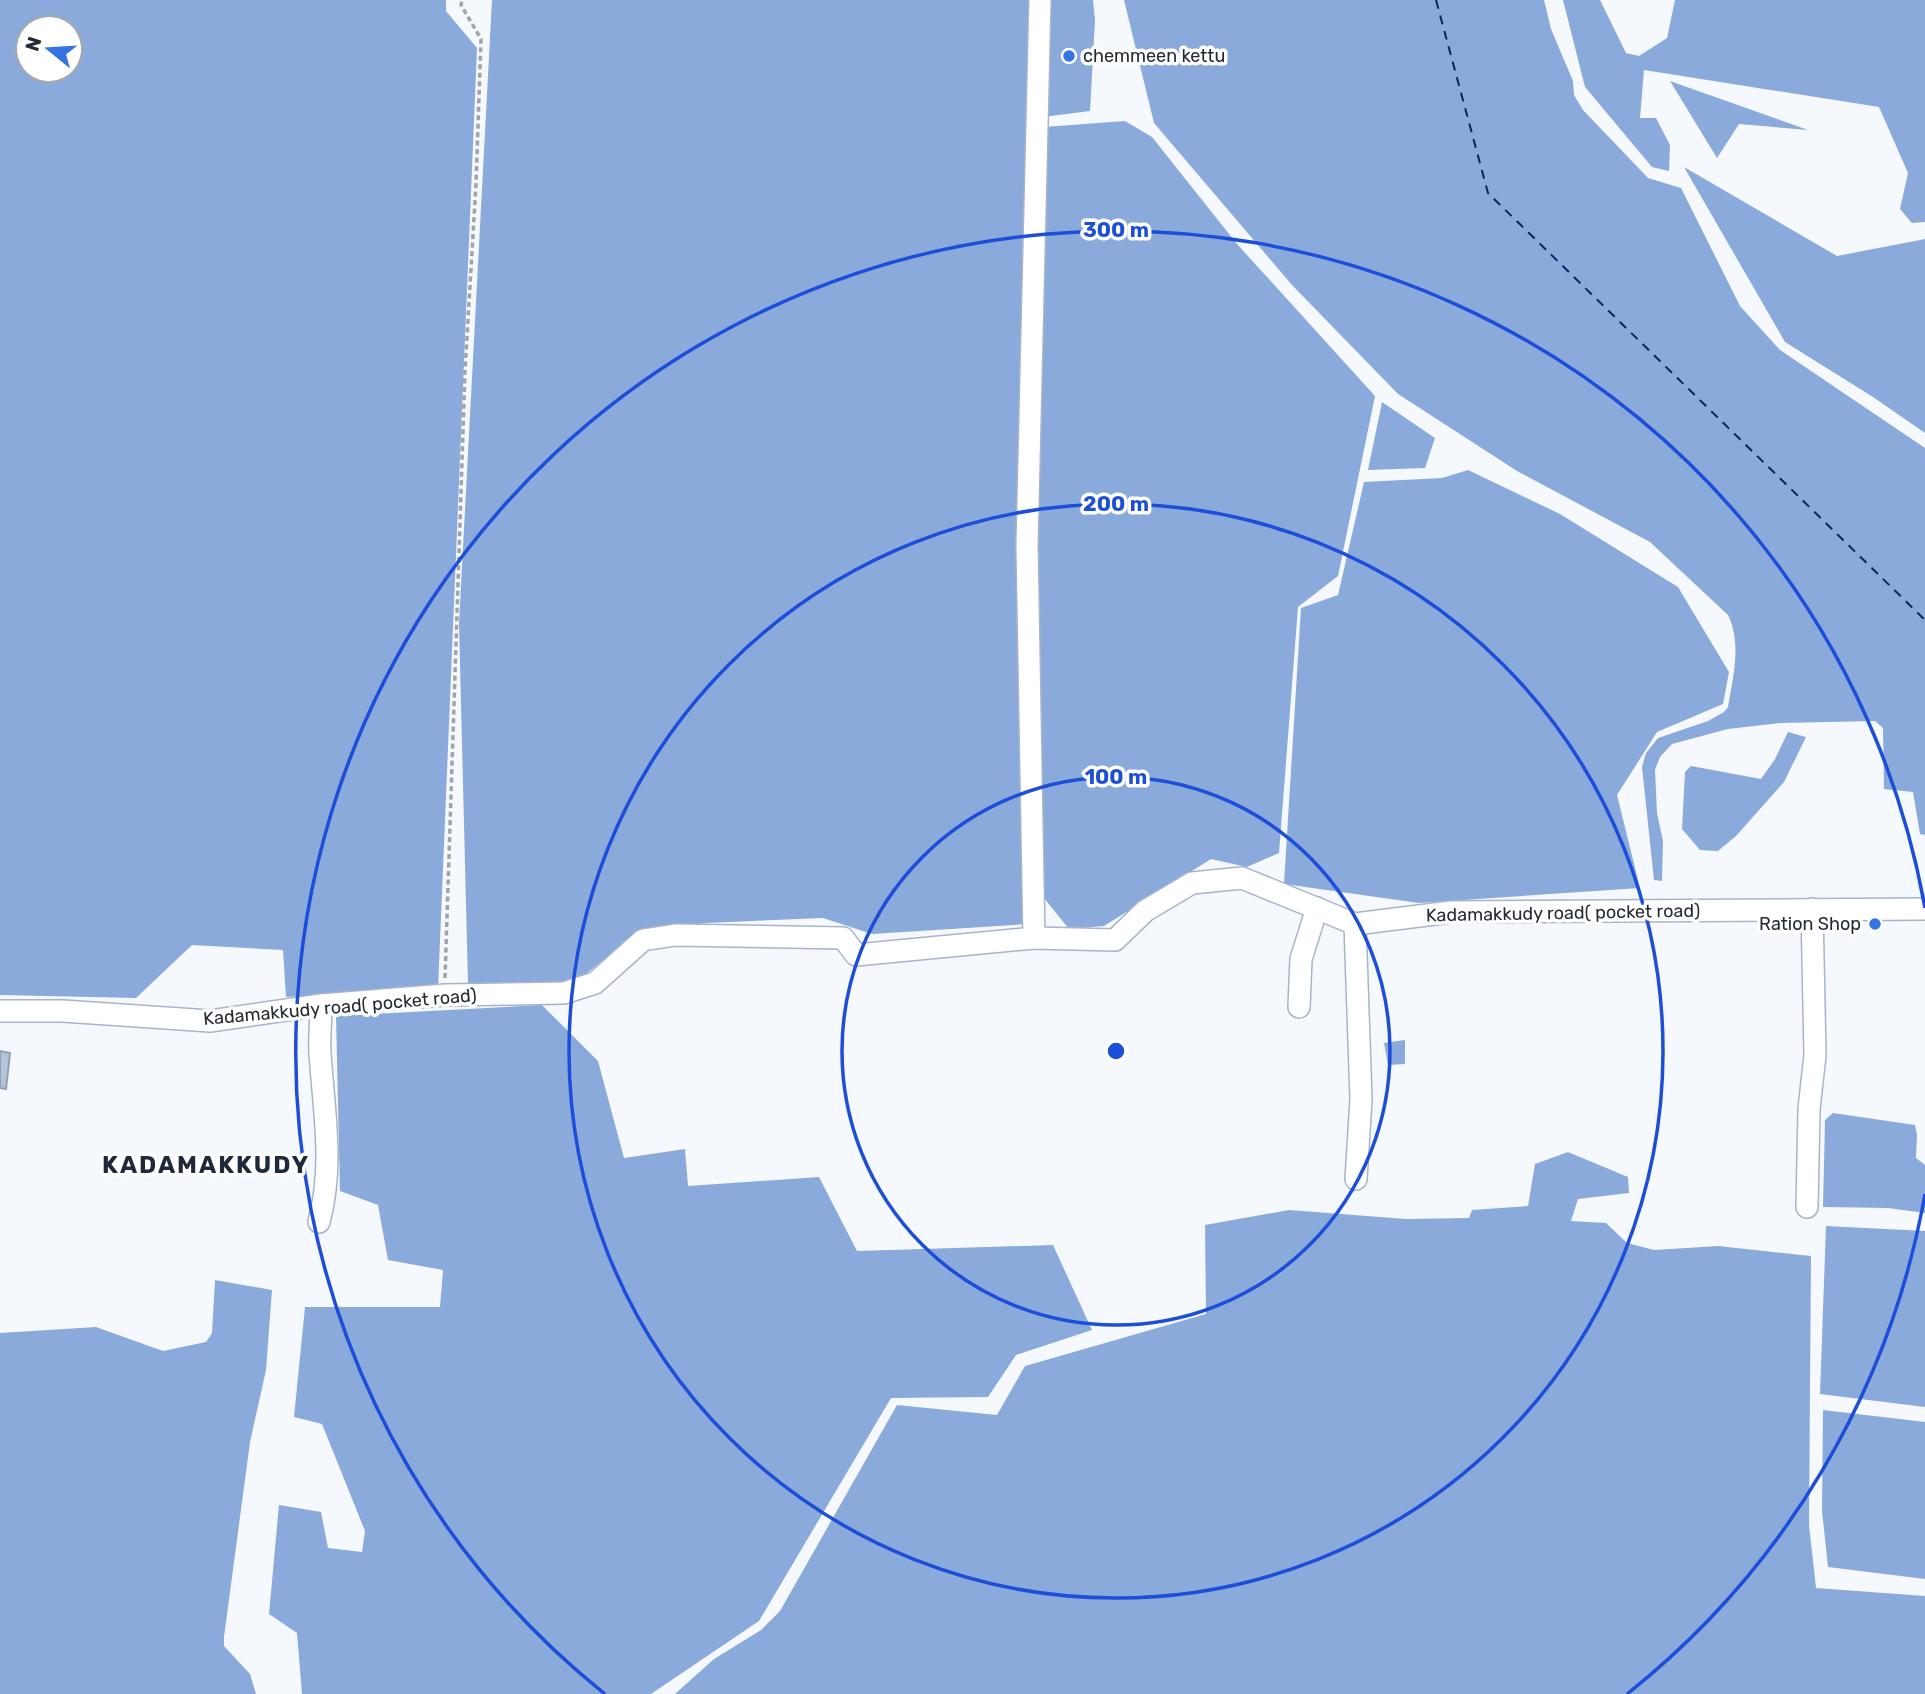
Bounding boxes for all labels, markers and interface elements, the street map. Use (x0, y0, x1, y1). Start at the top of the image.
north arrow (14, 14, 84, 84)
text: N (20, 34, 46, 54)
place label: chemmeen kettu (1083, 45, 1225, 67)
marker: chemmeen kettu (1061, 48, 1077, 64)
text: 300 m (1083, 217, 1149, 242)
text: 200 m (1083, 491, 1149, 516)
text: 100 m (1085, 764, 1147, 789)
street label: Kadamakkudy road( pocket road) (1426, 900, 1700, 926)
place label: Ration Shop (1759, 913, 1861, 935)
marker: Ration Shop (1867, 916, 1883, 932)
street label: Kadamakkudy road( pocket road) (202, 984, 478, 1030)
centre of rings (1104, 1039, 1128, 1063)
district label: KADAMAKKUDY (102, 1151, 310, 1179)

